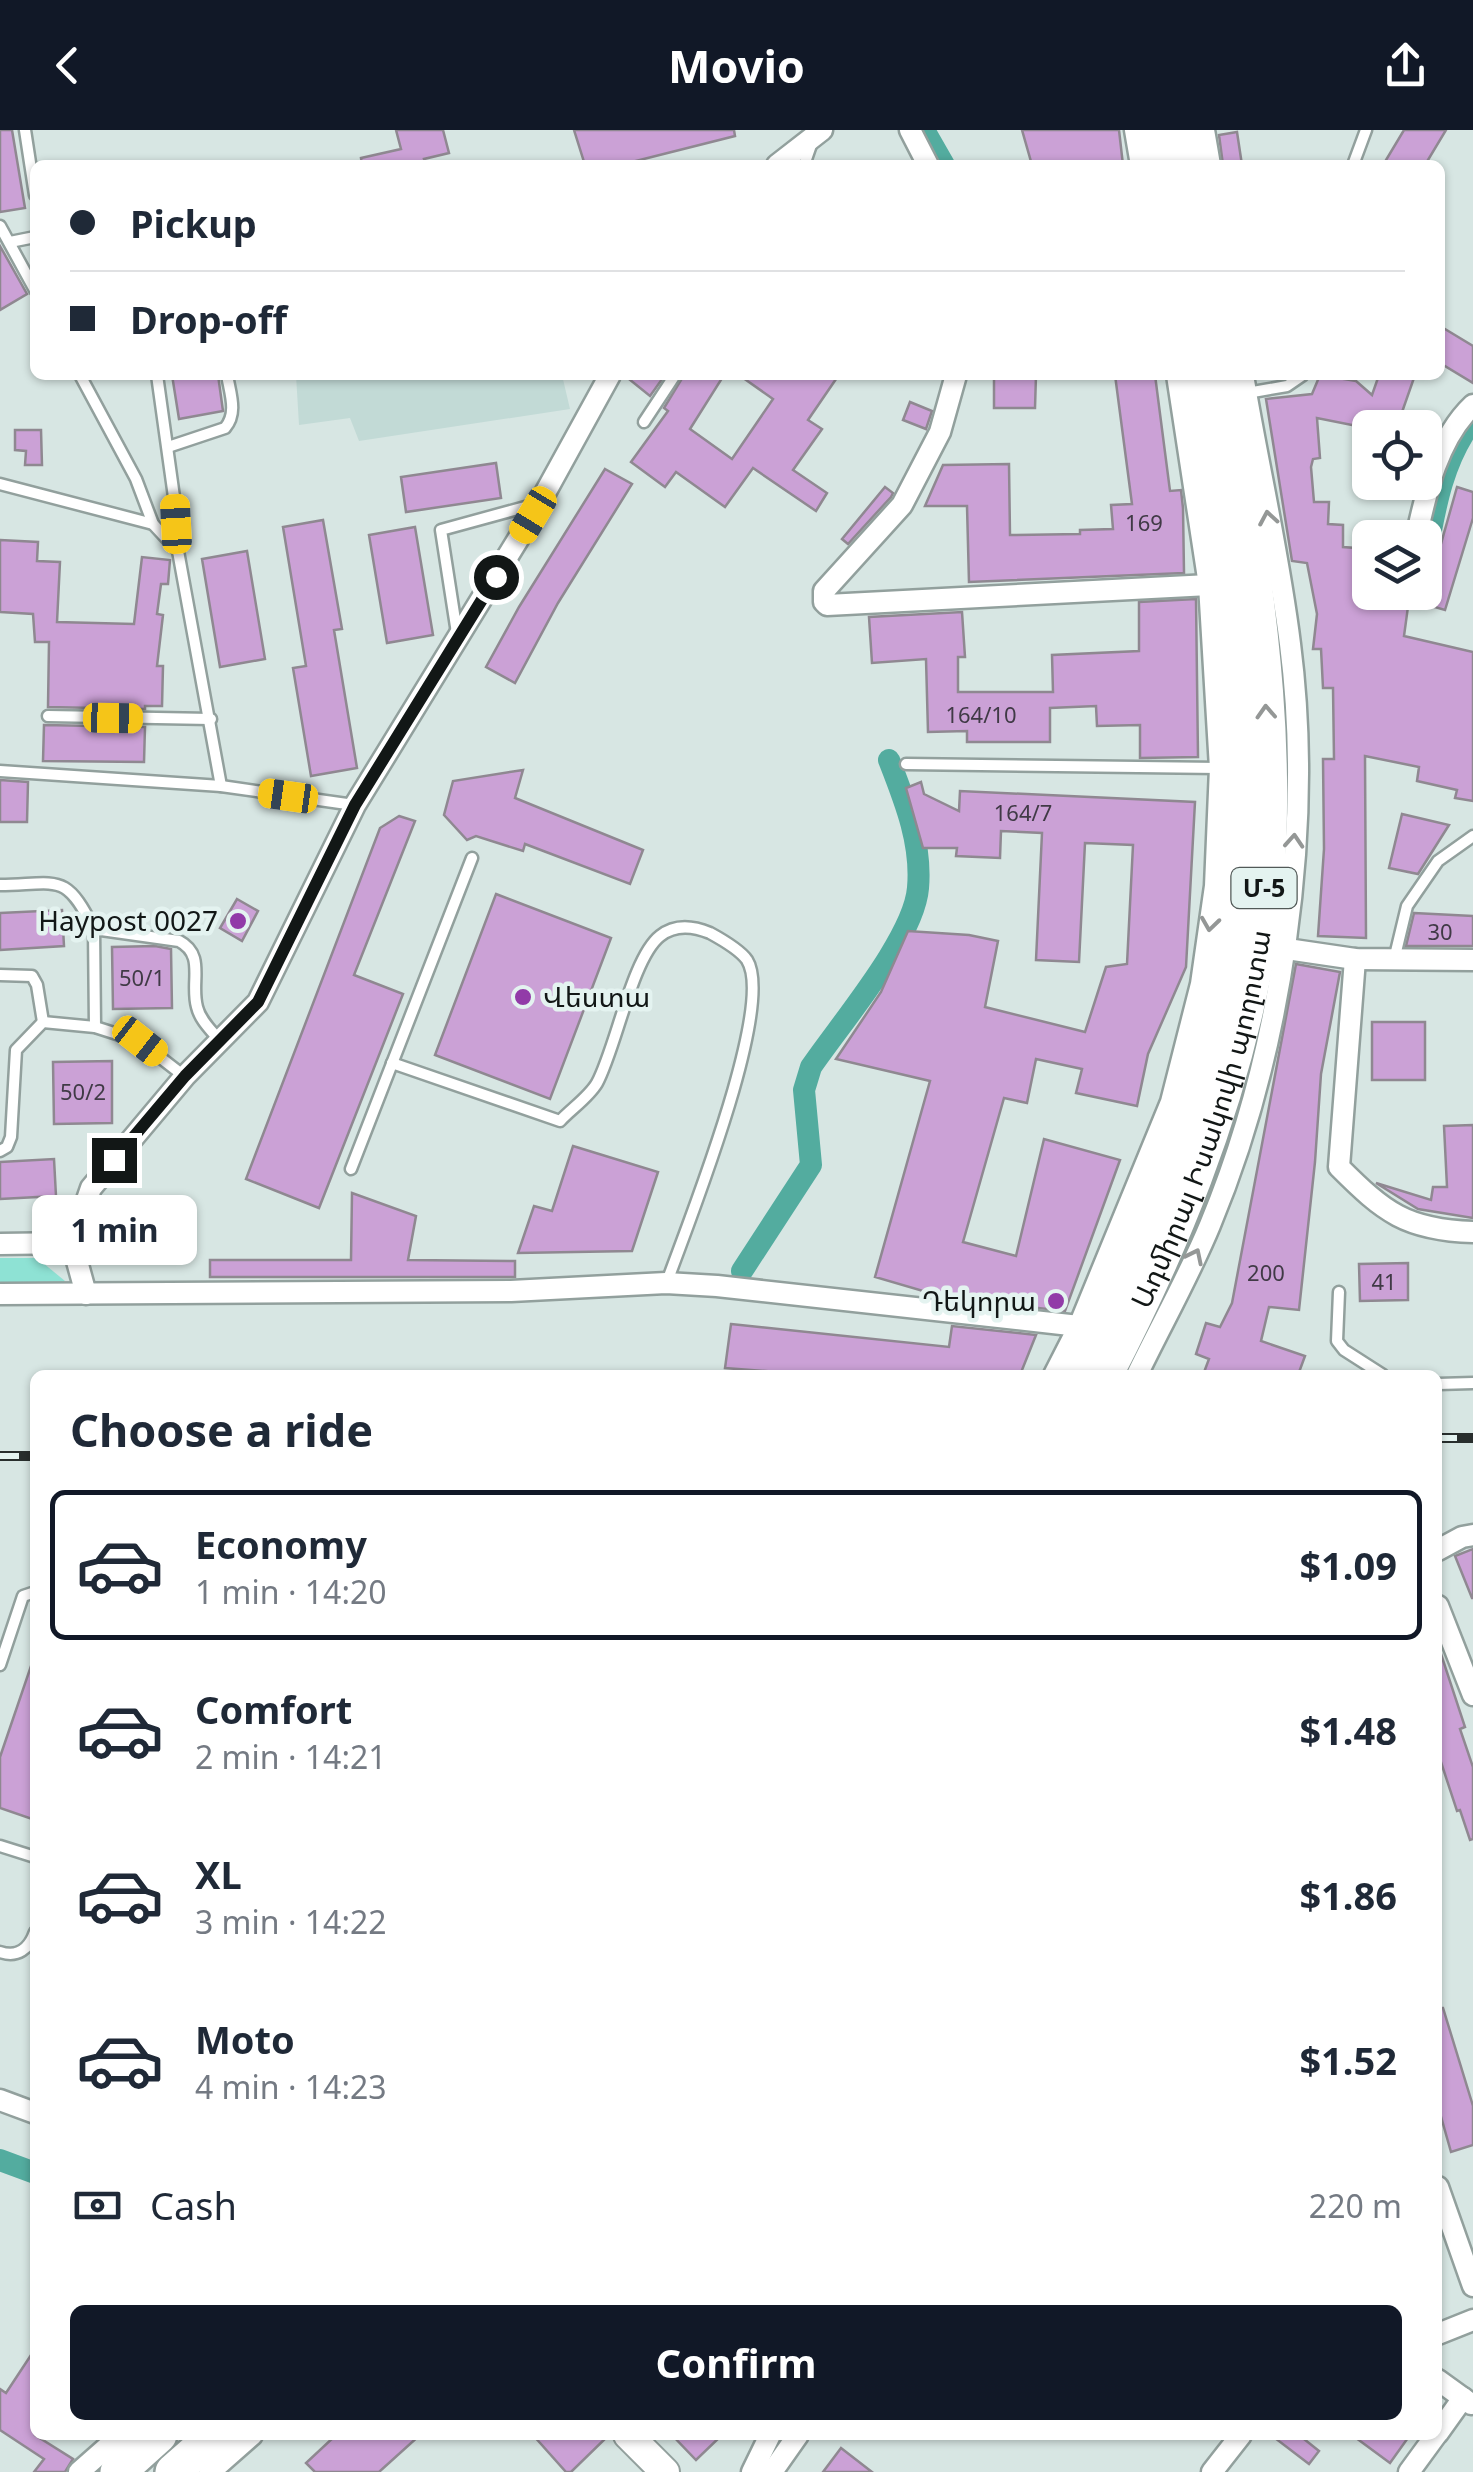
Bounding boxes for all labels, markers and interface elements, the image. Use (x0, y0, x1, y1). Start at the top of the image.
text: Movio (668, 35, 805, 96)
icon: back (40, 38, 95, 93)
icon: share (1378, 38, 1433, 93)
text: Pickup (130, 197, 257, 249)
text: Drop-off (130, 293, 287, 345)
map controls (1352, 410, 1442, 610)
button: locate (1352, 410, 1442, 500)
car (505, 482, 561, 548)
car (159, 493, 193, 555)
house number: 169 (1125, 507, 1163, 537)
one-way arrow (1258, 510, 1279, 526)
button: layers (1352, 520, 1442, 610)
route start (474, 555, 519, 600)
house number: 164/10 (945, 699, 1017, 729)
car (83, 702, 143, 734)
one-way arrow (1256, 703, 1277, 719)
car (256, 777, 320, 815)
house number: 164/7 (994, 797, 1052, 827)
one-way arrow (1283, 832, 1304, 848)
road number: Մ-5 (1232, 868, 1296, 908)
place label: Haypost 0027 (38, 901, 218, 939)
marker: Haypost 0027 (227, 910, 249, 932)
one-way arrow (1200, 916, 1221, 933)
house number: 30 (1427, 916, 1453, 946)
street label: Ադմիրալ Իսակովի պողոտա (1121, 927, 1279, 1314)
house number: 50/1 (119, 962, 165, 992)
place label: Վեստա (543, 977, 650, 1015)
marker: Վեստա (512, 986, 534, 1008)
car (107, 1011, 173, 1071)
house number: 50/2 (60, 1076, 106, 1106)
route end (92, 1138, 137, 1183)
callout: 1 min (32, 1195, 196, 1265)
text: 1 min (70, 1208, 159, 1251)
one-way arrow (1183, 1248, 1203, 1266)
house number: 200 (1247, 1257, 1285, 1287)
house number: 41 (1371, 1266, 1397, 1296)
place label: Դեկորա (922, 1281, 1036, 1319)
marker: Դեկորա (1045, 1290, 1067, 1312)
text: Choose a ride (70, 1399, 373, 1460)
text: Economy (195, 1518, 367, 1570)
icon: car (75, 1520, 165, 1610)
text: $1.09 (1299, 1539, 1397, 1591)
text: 1 min · 14:20 (195, 1570, 387, 1613)
text: Comfort (195, 1683, 352, 1735)
icon: car (75, 1685, 165, 1775)
text: $1.48 (1299, 1704, 1397, 1756)
text: 2 min · 14:21 (195, 1735, 387, 1778)
text: XL (195, 1848, 242, 1900)
icon: car (75, 1850, 165, 1940)
text: $1.86 (1299, 1869, 1397, 1921)
text: 3 min · 14:22 (195, 1900, 387, 1943)
text: Moto (195, 2013, 295, 2065)
icon: car (75, 2015, 165, 2105)
text: $1.52 (1299, 2034, 1397, 2086)
text: 4 min · 14:23 (195, 2065, 387, 2108)
icon: cash (70, 2178, 125, 2233)
text: Cash (150, 2179, 237, 2231)
text: 220 m (1309, 2184, 1402, 2227)
button: Confirm (70, 2305, 1402, 2420)

